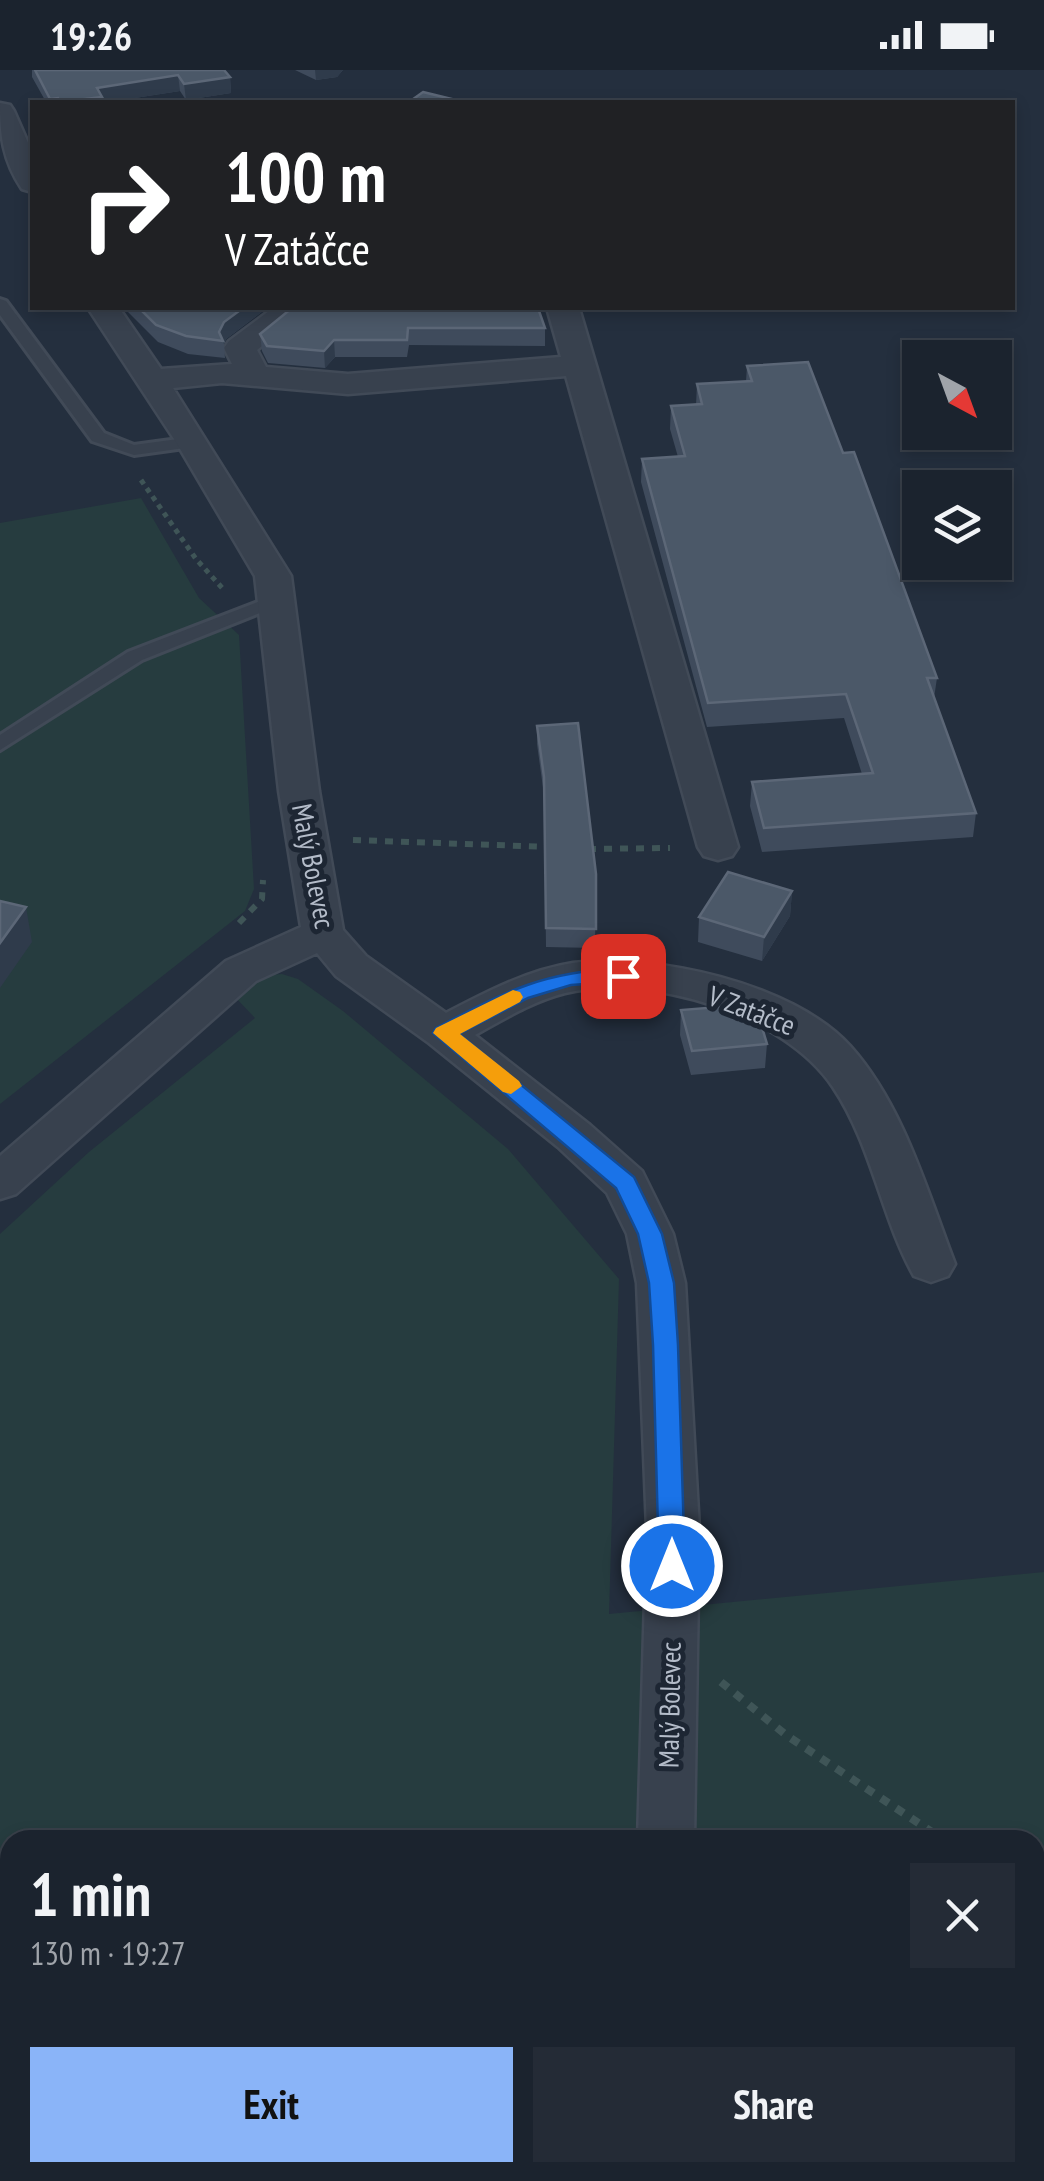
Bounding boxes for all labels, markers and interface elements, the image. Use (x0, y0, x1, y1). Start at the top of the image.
text: 19:26 (50, 11, 132, 60)
text: 100 m (225, 131, 386, 221)
icon: right (60, 140, 190, 270)
text: V Zatáčce (225, 219, 370, 277)
north arrow (902, 340, 1012, 450)
map controls (902, 340, 1012, 580)
button: layers (902, 470, 1012, 580)
street label: Malý Bolevec (284, 800, 344, 932)
pin (581, 934, 666, 1019)
icon: arrive (596, 949, 651, 1004)
street label: V Zatáčce (702, 976, 801, 1043)
position arrow (620, 1514, 724, 1618)
street label: Malý Bolevec (649, 1642, 689, 1768)
text: 1 min (30, 1855, 151, 1933)
button: close (910, 1863, 1015, 1968)
text: 130 m · 19:27 (30, 1932, 185, 1974)
button: Exit (30, 2047, 513, 2162)
button: Share (533, 2047, 1015, 2162)

